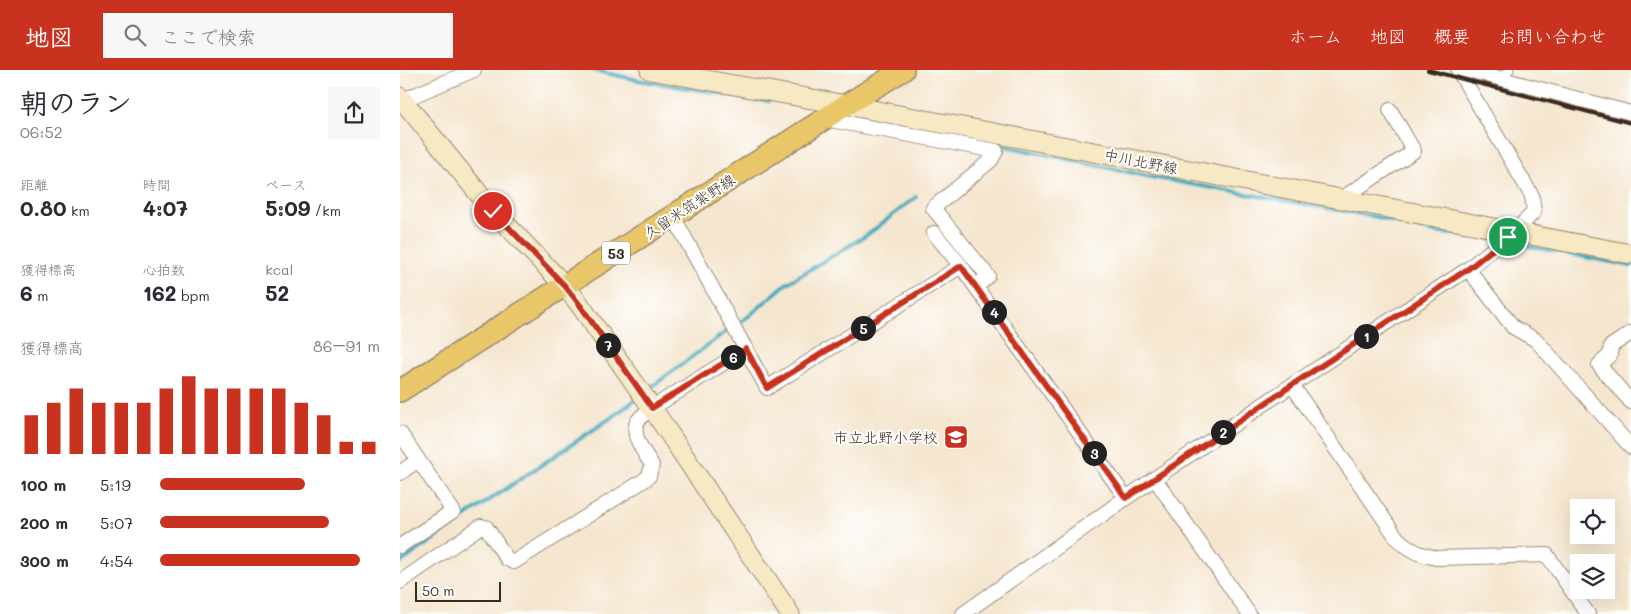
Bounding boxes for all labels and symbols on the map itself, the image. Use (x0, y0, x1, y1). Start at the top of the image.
street label: 中川北野線 (1102, 144, 1180, 178)
street label: 久留米筑紫野線 (640, 169, 738, 243)
pin (472, 190, 514, 232)
pin (1487, 216, 1529, 258)
road number: 53 (602, 242, 630, 264)
pin: 4 (982, 300, 1006, 324)
pin: 5 (850, 316, 876, 340)
pin: 1 (1354, 324, 1378, 348)
pin: 7 (596, 332, 620, 358)
pin: 6 (720, 344, 746, 370)
pin: 2 (1210, 420, 1236, 444)
school or university icon: 市立北野小学校 (943, 424, 969, 450)
place label: 市立北野小学校 (833, 427, 938, 447)
pin: 3 (1082, 440, 1106, 466)
scale bar (415, 579, 501, 602)

